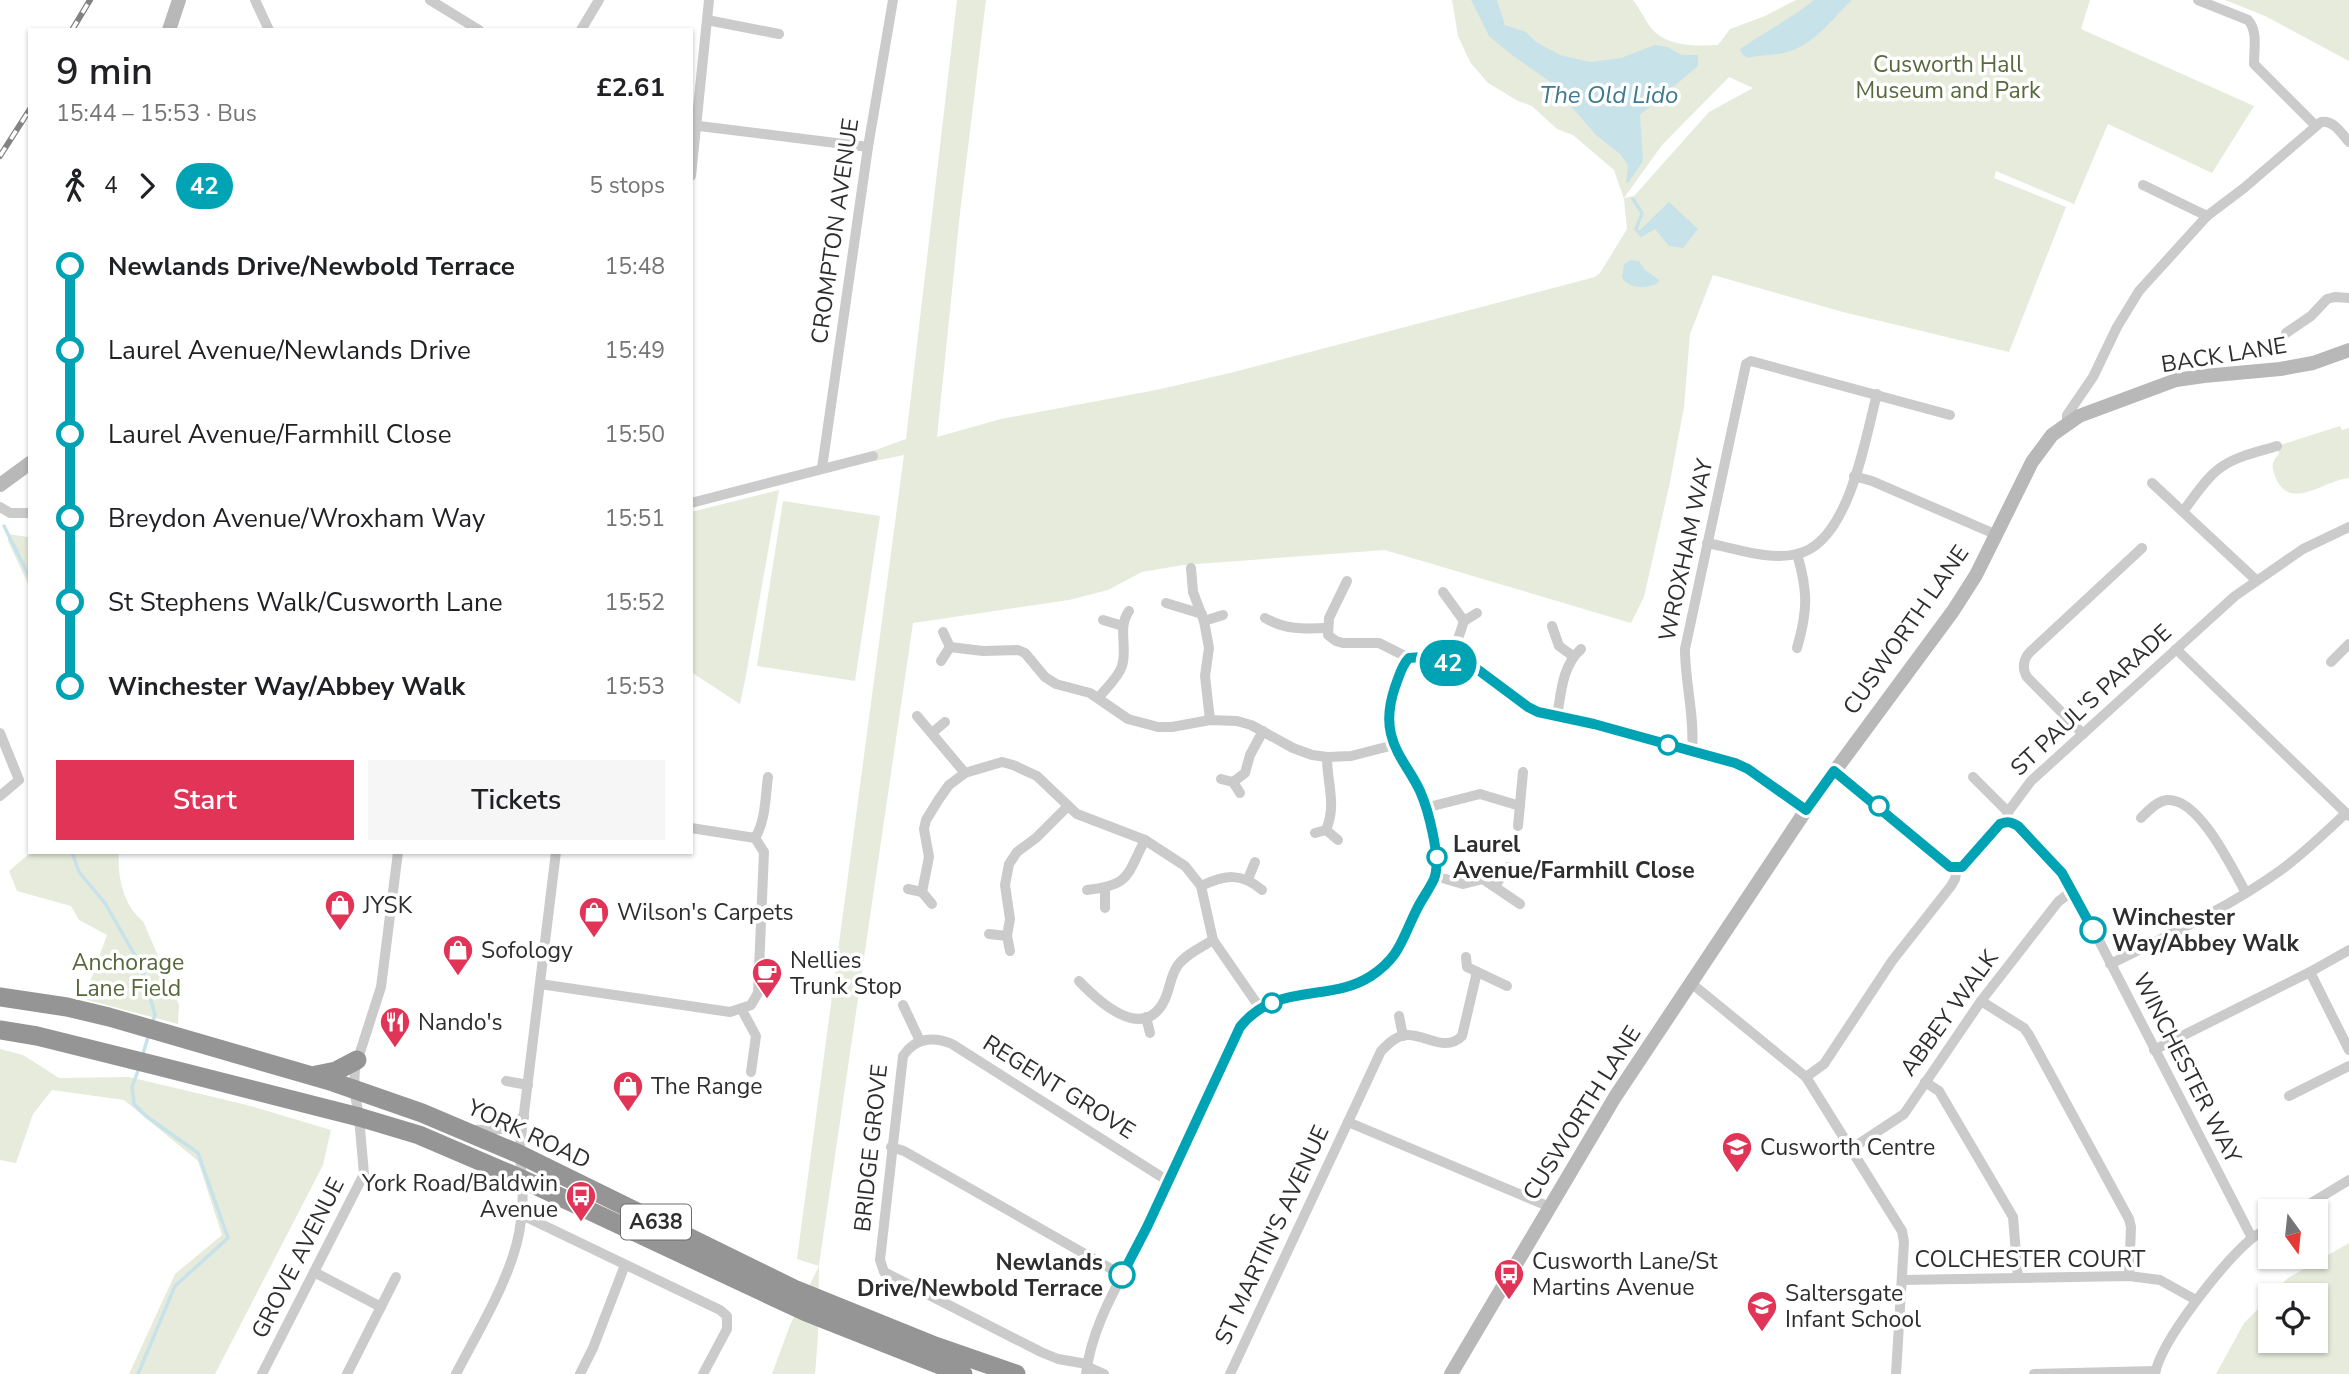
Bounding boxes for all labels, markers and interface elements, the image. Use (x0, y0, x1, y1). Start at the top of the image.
text: 9 min (56, 46, 153, 97)
park label: Cusworth Hall Museum and Park (1856, 49, 2041, 106)
text: £2.61 (596, 70, 665, 105)
water label: The Old Lido (1540, 79, 1678, 111)
text: 15:44 – 15:53 · Bus (56, 98, 257, 129)
street label: CROMPTON AVENUE (804, 116, 866, 346)
icon: walk (56, 167, 94, 205)
icon: forward (128, 167, 166, 205)
text: 4 (104, 170, 118, 201)
text: 42 (190, 170, 219, 202)
text: 5 stops (589, 170, 665, 201)
text: Newlands Drive/Newbold Terrace (108, 249, 515, 284)
text: 15:48 (605, 251, 665, 282)
street label: BACK LANE (2159, 330, 2289, 380)
text: Laurel Avenue/Newlands Drive (108, 333, 471, 368)
text: 15:49 (605, 335, 665, 366)
text: Laurel Avenue/Farmhill Close (108, 417, 452, 452)
text: 15:50 (605, 419, 665, 450)
street label: WROXHAM WAY (1652, 456, 1721, 644)
text: Breydon Avenue/Wroxham Way (108, 501, 485, 536)
text: 15:51 (605, 503, 665, 534)
street label: CUSWORTH LANE (1836, 539, 1976, 721)
text: St Stephens Walk/Cusworth Lane (108, 585, 503, 620)
text: 15:52 (605, 587, 665, 618)
street label: ST PAUL'S PARADE (2004, 617, 2178, 783)
line badge: 42 (1416, 640, 1480, 686)
text: 42 (1434, 647, 1462, 679)
text: Winchester Way/Abbey Walk (108, 669, 465, 704)
text: 15:53 (605, 671, 665, 702)
unlabelled marker (1658, 735, 1678, 755)
button: Start (56, 760, 354, 840)
button: Tickets (368, 760, 665, 840)
unlabelled marker (1869, 796, 1889, 816)
place label: Laurel Avenue/Farmhill Close (1453, 829, 1695, 886)
marker: Laurel Avenue/Farmhill Close (1427, 847, 1447, 867)
shop icon: JYSK (323, 888, 357, 932)
place label: JYSK (362, 890, 413, 921)
shop icon: Wilson's Carpets (577, 895, 611, 939)
place label: Wilson's Carpets (617, 897, 794, 928)
place label: Winchester Way/Abbey Walk (2112, 902, 2299, 959)
marker: Winchester Way/Abbey Walk (2080, 917, 2106, 943)
shop icon: Sofology (441, 933, 475, 977)
place label: Sofology (481, 935, 573, 966)
street label: ABBEY WALK (1893, 943, 2006, 1082)
place label: Nellies Trunk Stop (790, 945, 902, 1002)
park label: Anchorage Lane Field (72, 947, 184, 1004)
cafe icon: Nellies Trunk Stop (750, 956, 784, 1000)
street label: WINCHESTER WAY (2126, 967, 2249, 1169)
unlabelled marker (1262, 993, 1282, 1013)
restaurant icon: Nando's (378, 1005, 412, 1049)
place label: Nando's (418, 1007, 503, 1038)
street label: CUSWORTH LANE (1516, 1020, 1648, 1206)
street label: REGENT GROVE (977, 1028, 1141, 1146)
street label: BRIDGE GROVE (847, 1063, 895, 1233)
shop icon: The Range (611, 1069, 645, 1113)
place label: The Range (651, 1071, 762, 1102)
street label: YORK ROAD (462, 1092, 596, 1176)
street label: ST MARTIN'S AVENUE (1208, 1120, 1336, 1350)
school or university icon: Cusworth Centre (1720, 1130, 1754, 1174)
place label: Cusworth Centre (1760, 1132, 1935, 1163)
place label: York Road/Baldwin Avenue (361, 1168, 558, 1225)
street label: GROVE AVENUE (244, 1172, 352, 1344)
bus stop icon: York Road/Baldwin Avenue (564, 1179, 598, 1223)
north arrow (2258, 1199, 2328, 1269)
map controls (2258, 1199, 2328, 1353)
road number: A638 (621, 1204, 691, 1240)
street label: COLCHESTER COURT (1915, 1244, 2146, 1275)
place label: Cusworth Lane/St Martins Avenue (1532, 1246, 1718, 1303)
place label: Newlands Drive/Newbold Terrace (857, 1247, 1103, 1304)
bus stop icon: Cusworth Lane/St Martins Avenue (1492, 1257, 1526, 1301)
marker: Newlands Drive/Newbold Terrace (1109, 1262, 1135, 1288)
place label: Saltersgate Infant School (1785, 1278, 1921, 1335)
button: locate (2258, 1283, 2328, 1353)
school or university icon: Saltersgate Infant School (1745, 1289, 1779, 1333)

